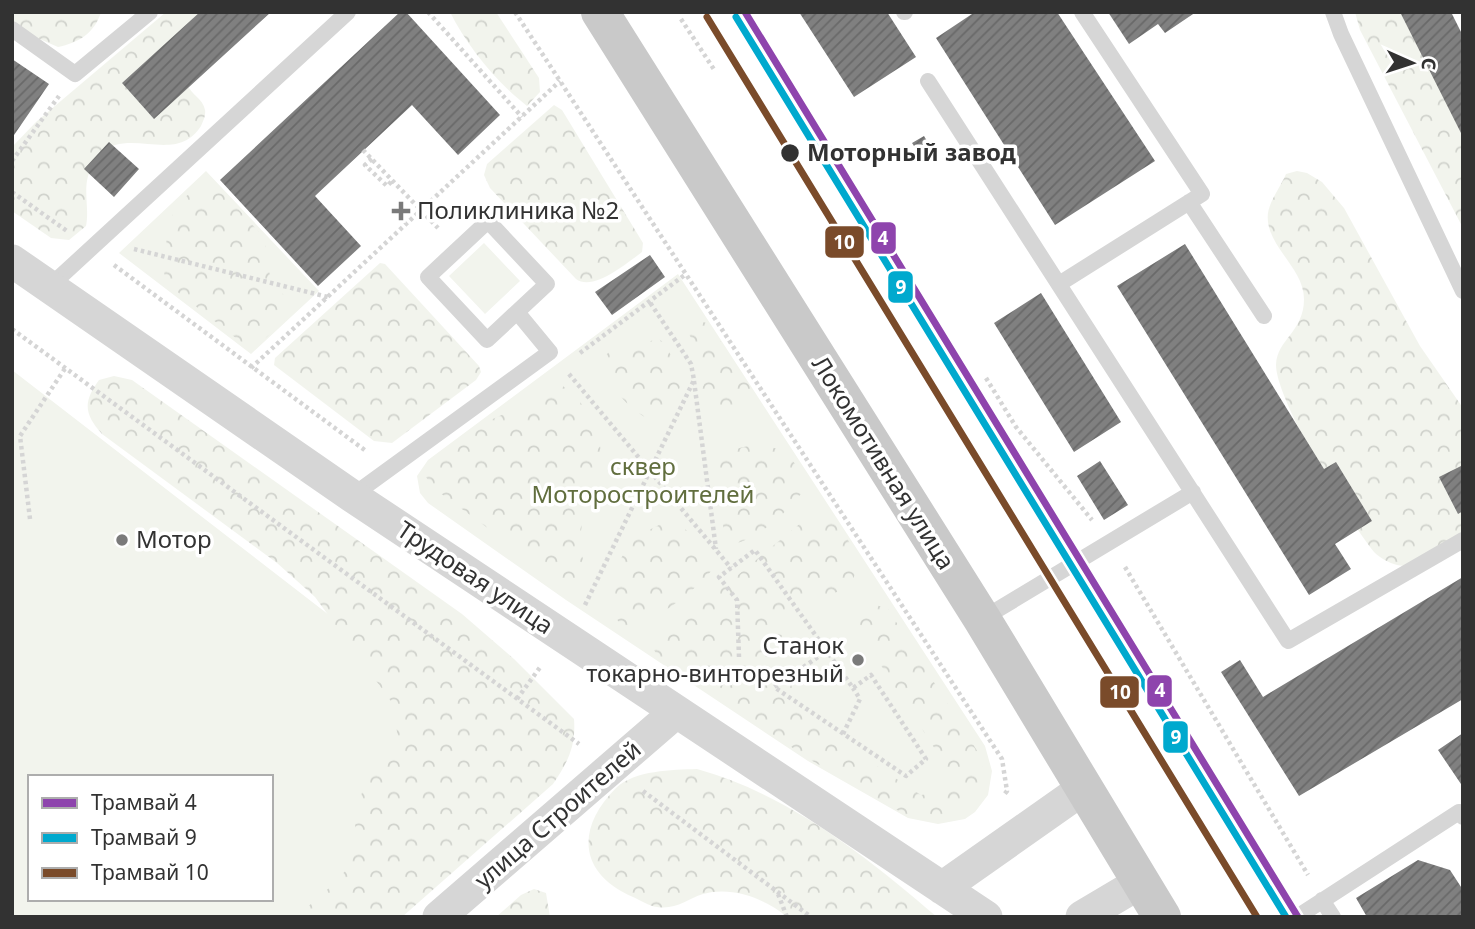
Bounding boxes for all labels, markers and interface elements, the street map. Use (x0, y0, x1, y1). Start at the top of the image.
north arrow (1377, 28, 1447, 98)
text: С (1416, 57, 1442, 71)
place label: Моторный завод (807, 135, 1017, 168)
marker: Моторный завод (779, 142, 801, 164)
place label: Поликлиника №2 (417, 193, 619, 226)
marker: Поликлиника №2 (391, 201, 411, 221)
line badge: 4 (870, 221, 897, 255)
line badge: 10 (824, 225, 865, 259)
text: 4 (878, 225, 889, 251)
text: 10 (833, 229, 855, 255)
line badge: 9 (887, 270, 914, 304)
text: 9 (896, 274, 907, 300)
street label: Локомотивная улица (805, 349, 963, 575)
park label: сквер Моторостроителей (532, 449, 754, 510)
street label: Трудовая улица (391, 512, 560, 641)
place label: Мотор (136, 522, 212, 555)
marker: Мотор (114, 532, 130, 548)
place label: Станок токарно-винторезный (586, 628, 844, 689)
marker: Станок токарно-винторезный (850, 652, 866, 668)
line badge: 4 (1146, 674, 1173, 708)
line badge: 10 (1099, 675, 1140, 709)
text: 4 (1155, 677, 1166, 703)
text: 10 (1109, 679, 1131, 705)
line badge: 9 (1162, 720, 1189, 754)
text: 9 (1171, 724, 1182, 750)
street label: улица Строителей (467, 732, 647, 896)
legend (28, 775, 273, 901)
text: Трамвай 4 (91, 788, 197, 816)
text: Трамвай 9 (91, 823, 197, 851)
text: Трамвай 10 (91, 858, 209, 886)

